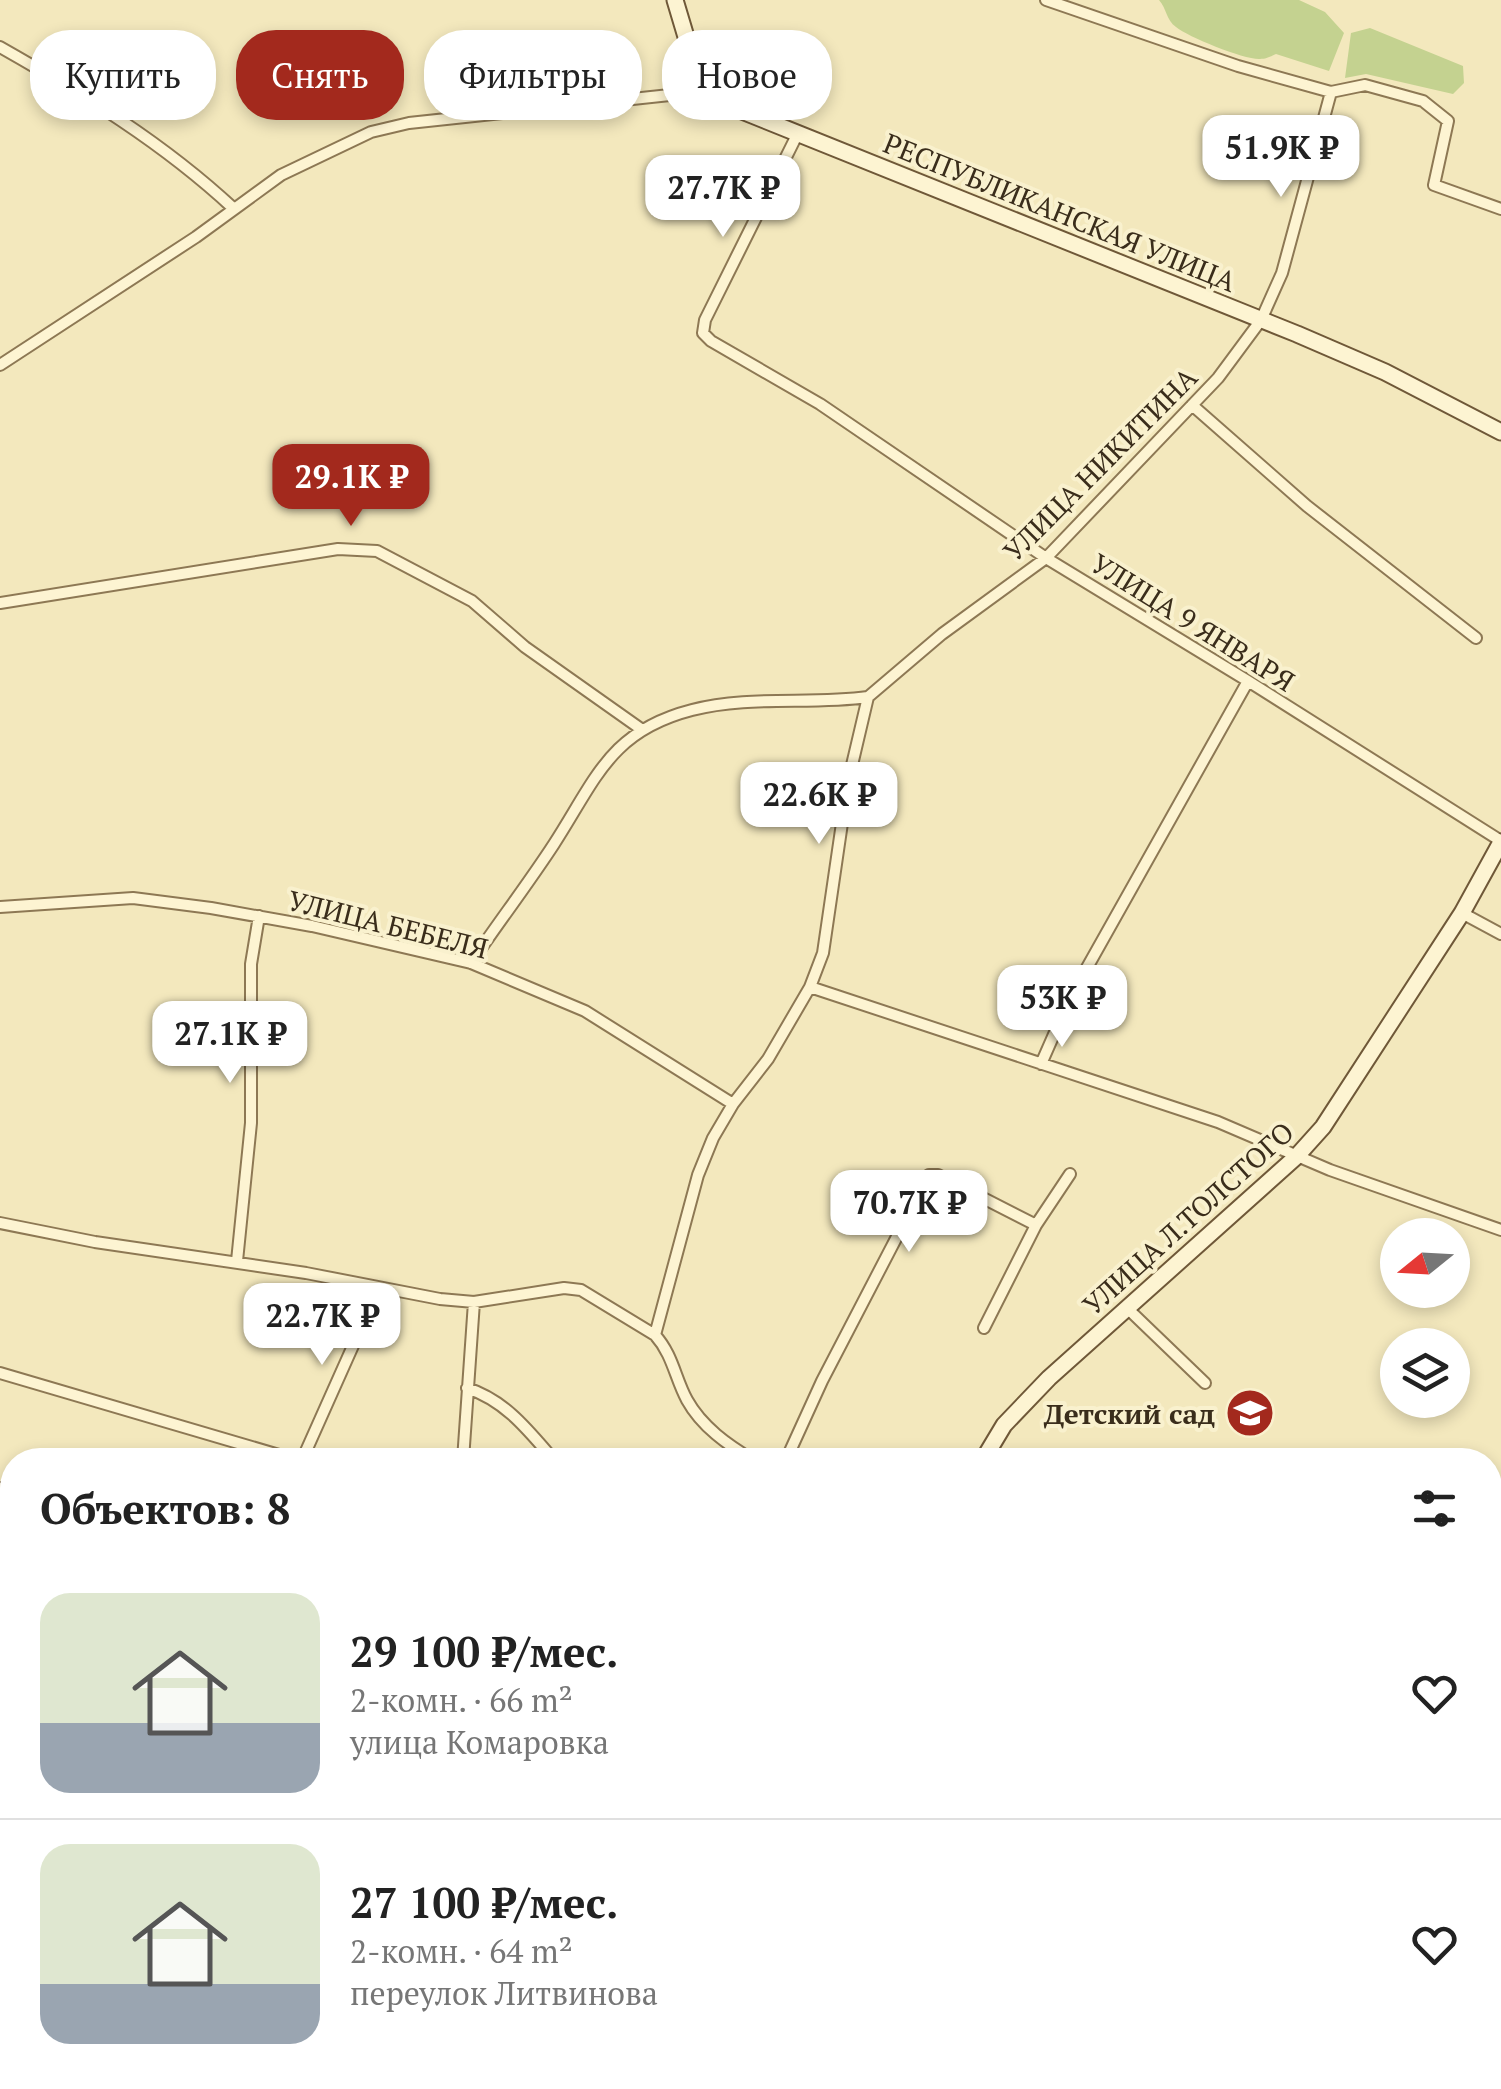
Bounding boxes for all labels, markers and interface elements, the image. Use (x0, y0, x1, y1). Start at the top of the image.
chip: Купить (30, 30, 216, 120)
chip: Снять (236, 30, 404, 120)
chip: Фильтры (424, 30, 642, 120)
chip: Новое (662, 30, 832, 120)
pin: 51.9K ₽ (1189, 115, 1373, 200)
street label: РЕСПУБЛИКАНСКАЯ УЛИЦА (878, 124, 1243, 300)
text: 51.9K ₽ (1224, 126, 1338, 168)
pin: 27.7K ₽ (631, 155, 815, 240)
text: 27.7K ₽ (667, 166, 779, 208)
street label: УЛИЦА НИКИТИНА (995, 358, 1206, 569)
pin: 29.1K ₽ (259, 444, 443, 529)
text: 29.1K ₽ (294, 455, 408, 497)
street label: УЛИЦА 9 ЯНВАРЯ (1084, 545, 1302, 699)
pin: 22.6K ₽ (727, 762, 911, 847)
text: 22.6K ₽ (762, 773, 876, 815)
street label: УЛИЦА БЕБЕЛЯ (284, 881, 492, 967)
pin: 53K ₽ (992, 965, 1132, 1050)
text: 53K ₽ (1019, 976, 1105, 1018)
pin: 27.1K ₽ (138, 1001, 322, 1086)
text: 27.1K ₽ (174, 1012, 286, 1054)
street label: УЛИЦА Л.ТОЛСТОГО (1075, 1113, 1301, 1323)
pin: 70.7K ₽ (817, 1170, 1001, 1255)
text: 70.7K ₽ (852, 1181, 966, 1223)
north arrow (1380, 1218, 1470, 1308)
map controls (1380, 1218, 1470, 1418)
pin: 22.7K ₽ (230, 1283, 414, 1368)
text: 22.7K ₽ (265, 1294, 379, 1336)
button: layers (1380, 1328, 1470, 1418)
school or university icon: Детский сад (1224, 1387, 1276, 1439)
place label: Детский сад (1044, 1395, 1215, 1432)
text: Объектов: 8 (40, 1480, 291, 1536)
icon: filters (1407, 1481, 1462, 1536)
text: 29 100 ₽/мес. (350, 1623, 618, 1679)
icon: home (120, 1633, 240, 1753)
icon: heart (1407, 1666, 1462, 1721)
text: 2-комн. · 66 m² (350, 1679, 573, 1721)
text: улица Комаровка (350, 1721, 609, 1763)
text: 27 100 ₽/мес. (350, 1874, 618, 1930)
icon: home (120, 1884, 240, 2004)
icon: heart (1407, 1917, 1462, 1972)
text: 2-комн. · 64 m² (350, 1930, 573, 1972)
text: переулок Литвинова (350, 1972, 658, 2014)

